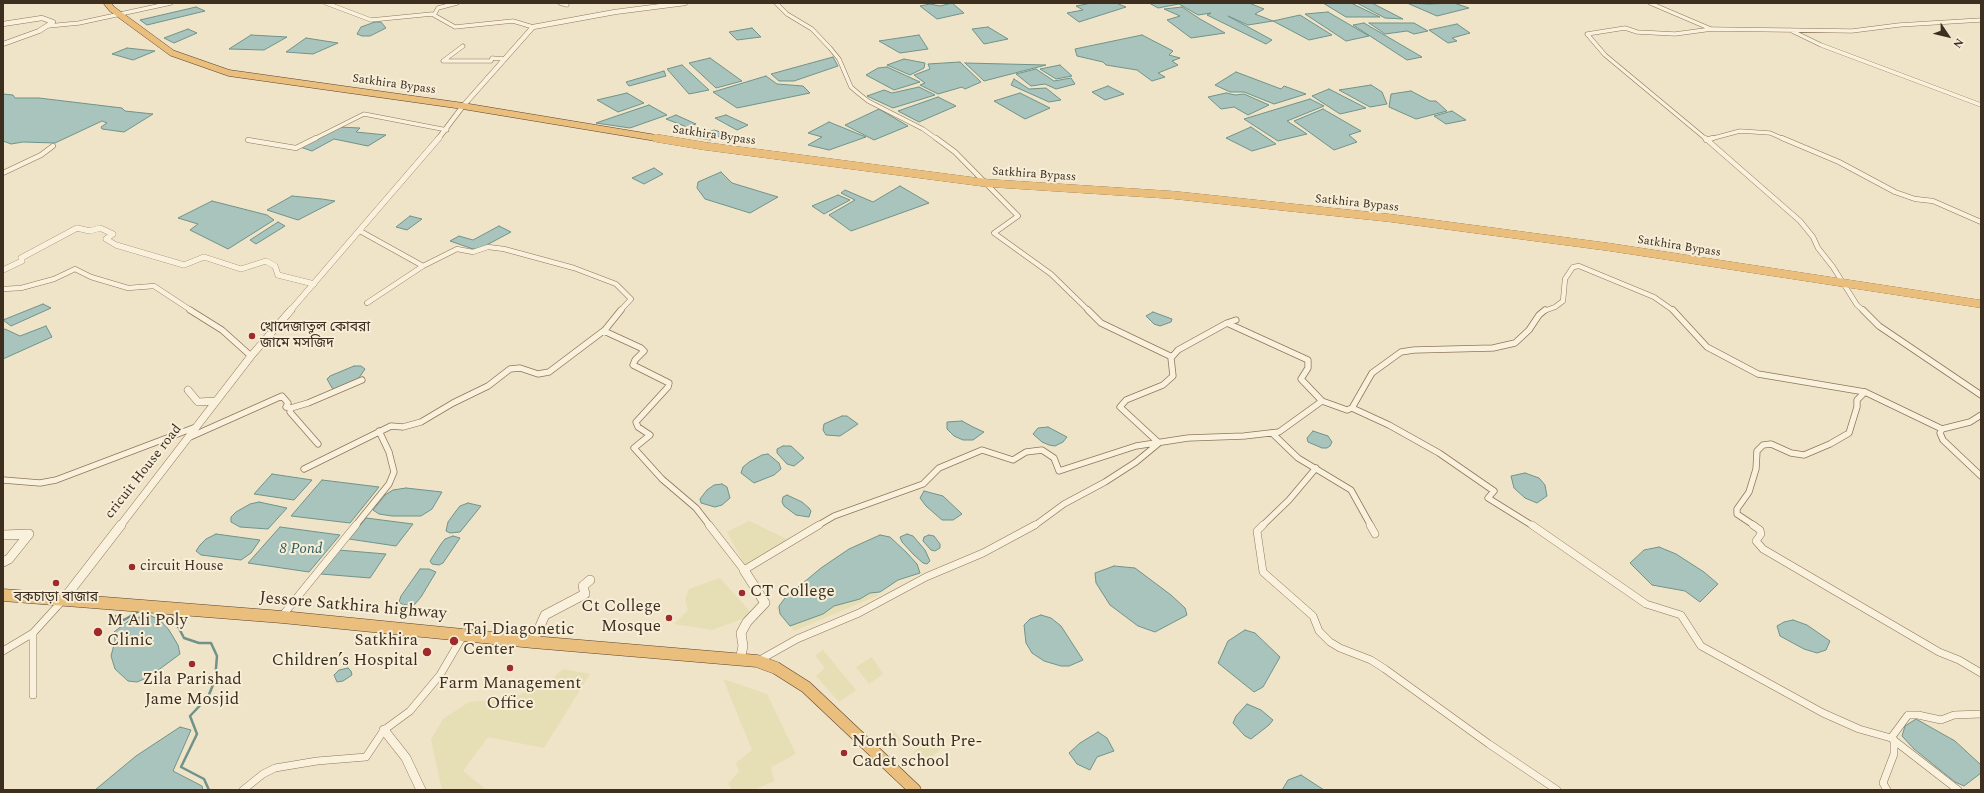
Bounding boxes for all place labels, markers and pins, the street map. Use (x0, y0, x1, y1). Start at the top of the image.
place label: খোদেজাতুল কোবরা জামে মসজিদ (260, 320, 370, 352)
marker: খোদেজাতুল কোবরা জামে মসজিদ (247, 331, 257, 341)
place label: circuit House (140, 559, 224, 575)
marker: circuit House (127, 562, 137, 572)
marker: বকচাড়া বাজার (51, 578, 61, 588)
place label: CT College (750, 583, 835, 603)
marker: CT College (737, 588, 747, 598)
place label: বকচাড়া বাজার (14, 590, 98, 606)
place label: Ct College Mosque (581, 598, 661, 638)
place label: M Ali Poly Clinic (107, 612, 188, 652)
marker: Ct College Mosque (664, 613, 674, 623)
place label: Taj Diagonetic Center (463, 621, 574, 661)
marker: M Ali Poly Clinic (92, 626, 104, 638)
place label: Satkhira Children’s Hospital (272, 632, 418, 672)
marker: Taj Diagonetic Center (448, 635, 460, 647)
marker: Satkhira Children’s Hospital (421, 646, 433, 658)
marker: Zila Parishad Jame Mosjid (187, 659, 197, 669)
marker: Farm Management Office (505, 663, 515, 673)
place label: Zila Parishad Jame Mosjid (142, 671, 242, 711)
place label: Farm Management Office (439, 675, 581, 715)
place label: North South Pre- Cadet school (852, 733, 982, 773)
marker: North South Pre- Cadet school (839, 748, 849, 758)

